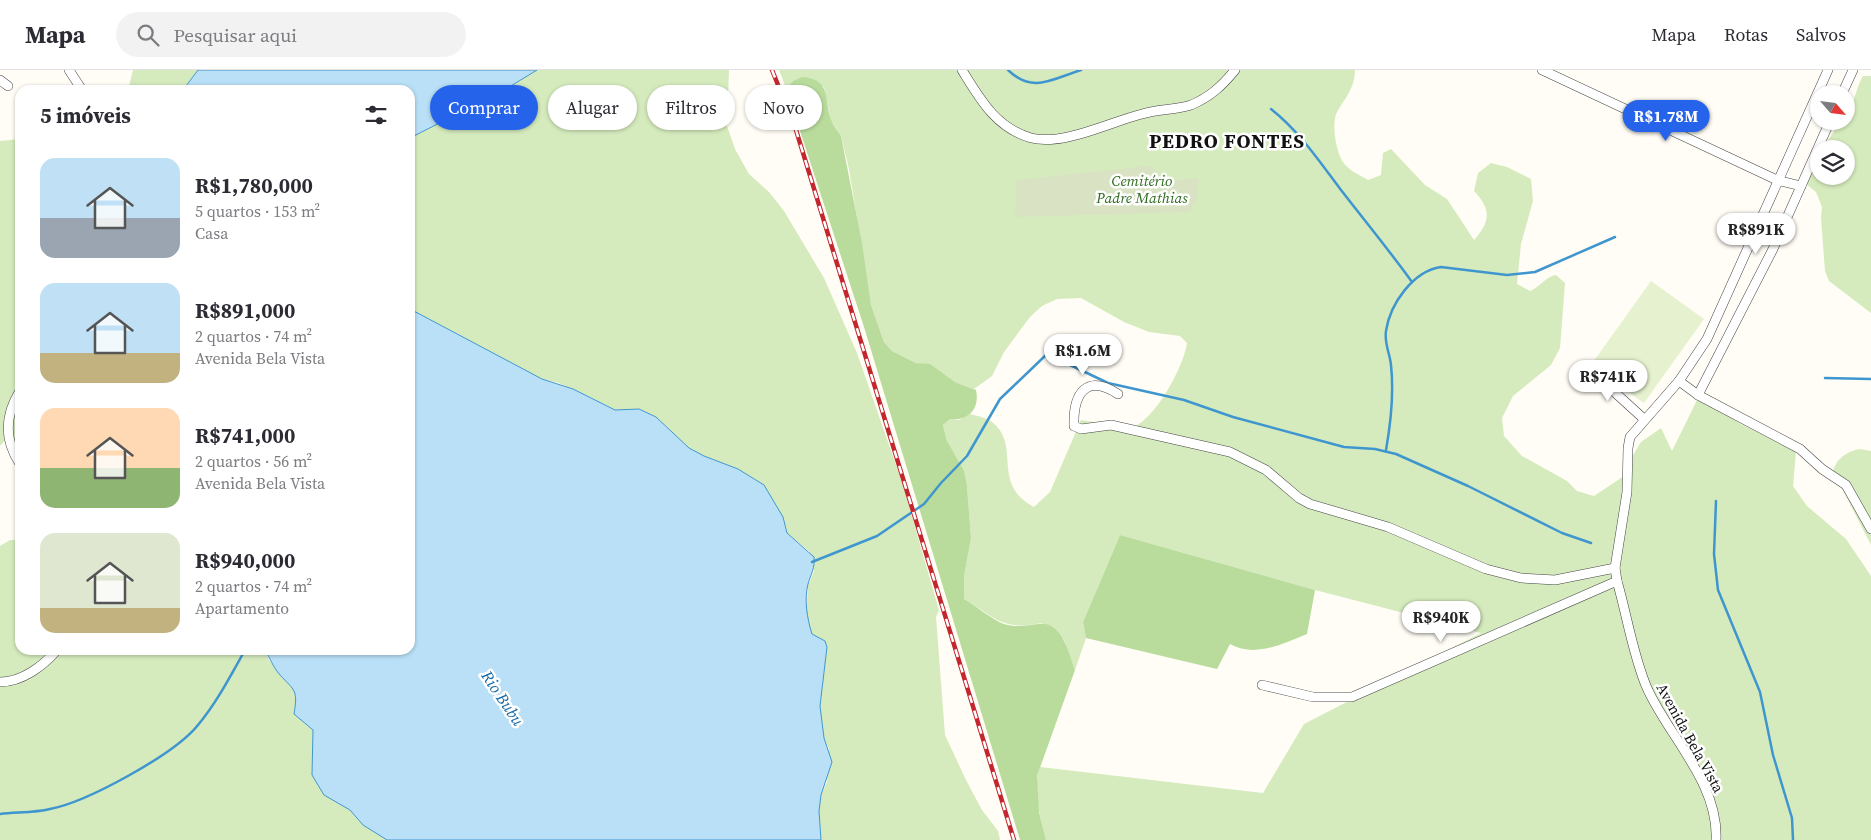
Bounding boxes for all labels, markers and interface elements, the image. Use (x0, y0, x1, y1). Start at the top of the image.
search box (116, 12, 466, 57)
text: Mapa (25, 18, 86, 51)
icon: search (134, 21, 162, 49)
text: Pesquisar aqui (174, 22, 297, 48)
text: Mapa (1652, 22, 1696, 47)
text: Rotas (1724, 22, 1768, 47)
text: Salvos (1796, 22, 1846, 47)
chip: Comprar (430, 85, 538, 130)
chip: Alugar (548, 85, 637, 130)
chip: Filtros (647, 85, 735, 130)
chip: Novo (745, 85, 822, 130)
north arrow (1810, 85, 1855, 130)
map controls (1810, 85, 1855, 185)
pin: R$1.78M (1620, 100, 1712, 142)
text: 5 imóveis (40, 101, 131, 130)
icon: filters (362, 101, 390, 129)
text: R$1.78M (1634, 105, 1698, 127)
district label: PEDRO FONTES (1149, 127, 1305, 155)
button: layers (1810, 140, 1855, 185)
park label: Cemitério Padre Mathias (1095, 170, 1188, 208)
text: R$1,780,000 (195, 171, 313, 200)
icon: home (80, 178, 140, 238)
text: 5 quartos · 153 m² (195, 200, 320, 222)
pin: R$891K (1715, 212, 1797, 255)
text: R$891K (1728, 218, 1784, 240)
text: Casa (195, 222, 228, 244)
text: R$891,000 (195, 296, 295, 325)
icon: home (80, 303, 140, 363)
text: 2 quartos · 74 m² (195, 325, 312, 347)
pin: R$1.6M (1042, 334, 1124, 376)
text: R$1.6M (1055, 339, 1111, 361)
text: Avenida Bela Vista (195, 347, 325, 369)
pin: R$741K (1567, 360, 1649, 402)
text: R$741K (1580, 365, 1636, 387)
text: R$741,000 (195, 421, 295, 450)
icon: home (80, 428, 140, 488)
text: 2 quartos · 56 m² (195, 450, 312, 472)
text: Avenida Bela Vista (195, 472, 325, 494)
text: R$940,000 (195, 546, 295, 575)
icon: home (80, 553, 140, 613)
text: 2 quartos · 74 m² (195, 575, 312, 597)
text: Apartamento (195, 597, 289, 619)
pin: R$940K (1400, 600, 1482, 643)
text: R$940K (1413, 606, 1469, 628)
water label: Rio Bubu (476, 665, 530, 731)
street label: Avenida Bela Vista (1652, 679, 1729, 797)

